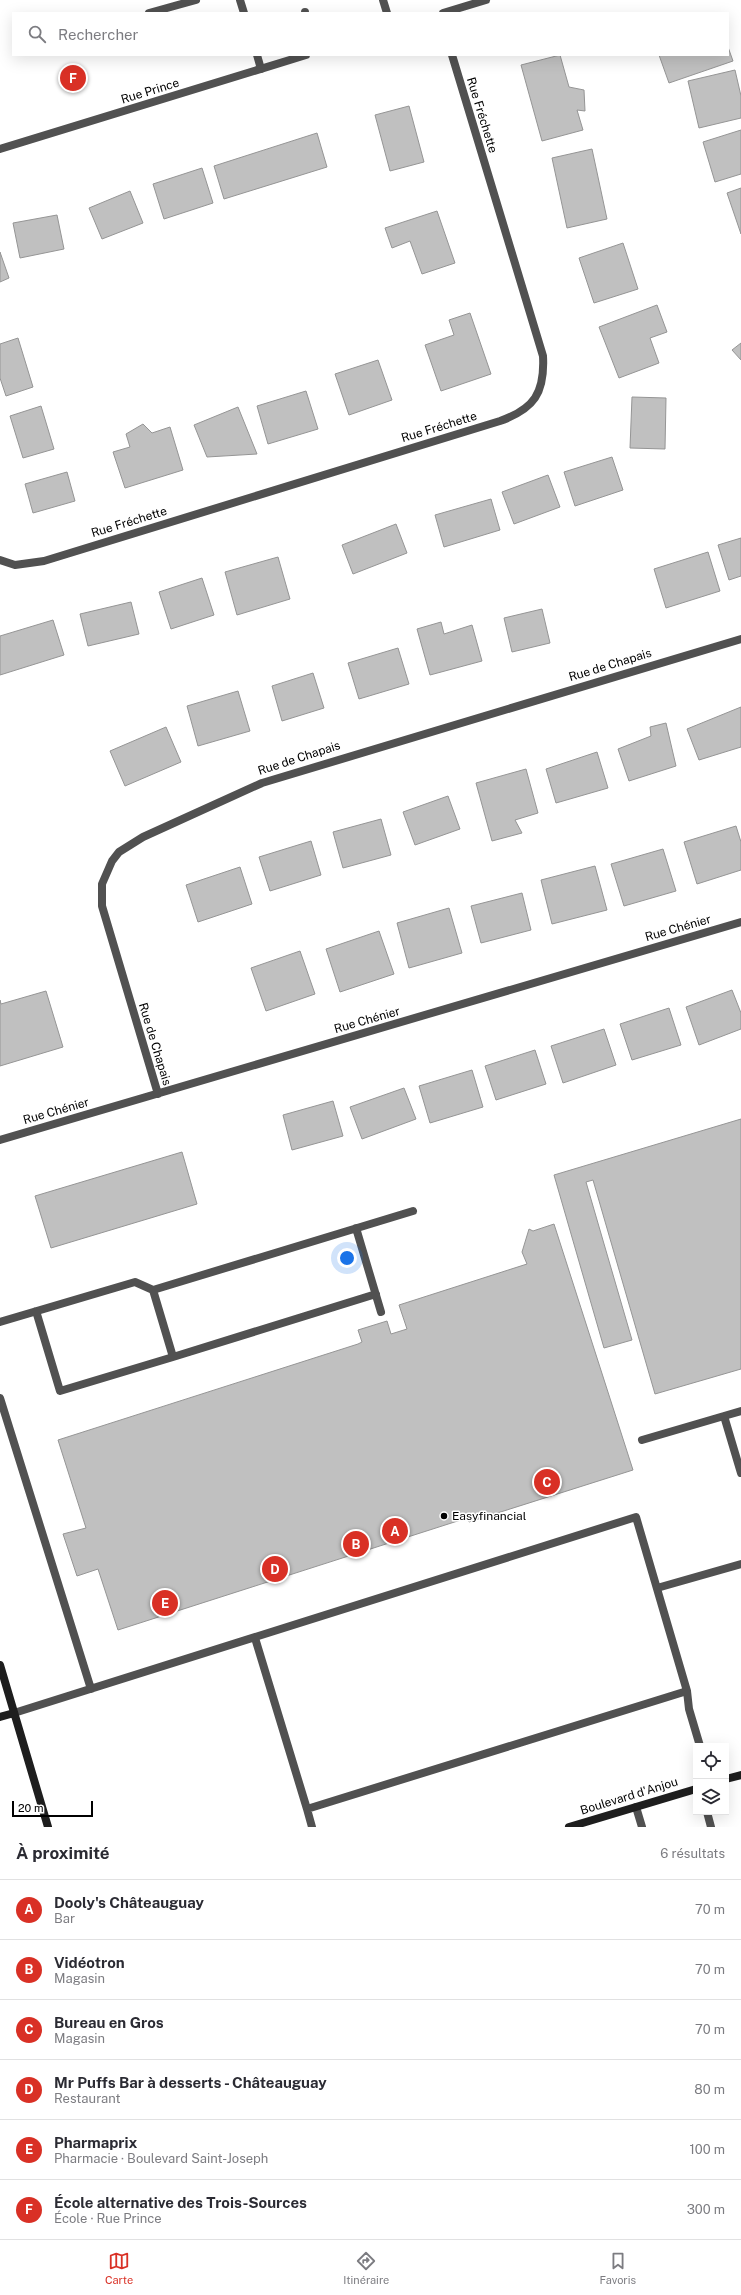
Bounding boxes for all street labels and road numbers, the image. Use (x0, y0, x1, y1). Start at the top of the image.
street label: Rue Prince (119, 75, 181, 106)
street label: Rue Fréchette (464, 75, 500, 155)
street label: Rue Fréchette (399, 409, 479, 445)
street label: Rue Fréchette (89, 504, 169, 540)
street label: Rue de Chapais (567, 646, 653, 684)
street label: Rue de Chapais (256, 738, 342, 778)
street label: Rue Chénier (643, 912, 713, 944)
street label: Rue de Chapais (136, 1001, 174, 1087)
street label: Rue Chénier (332, 1004, 402, 1036)
street label: Rue Chénier (21, 1095, 91, 1127)
street label: Boulevard d'Anjou (579, 1774, 680, 1818)

